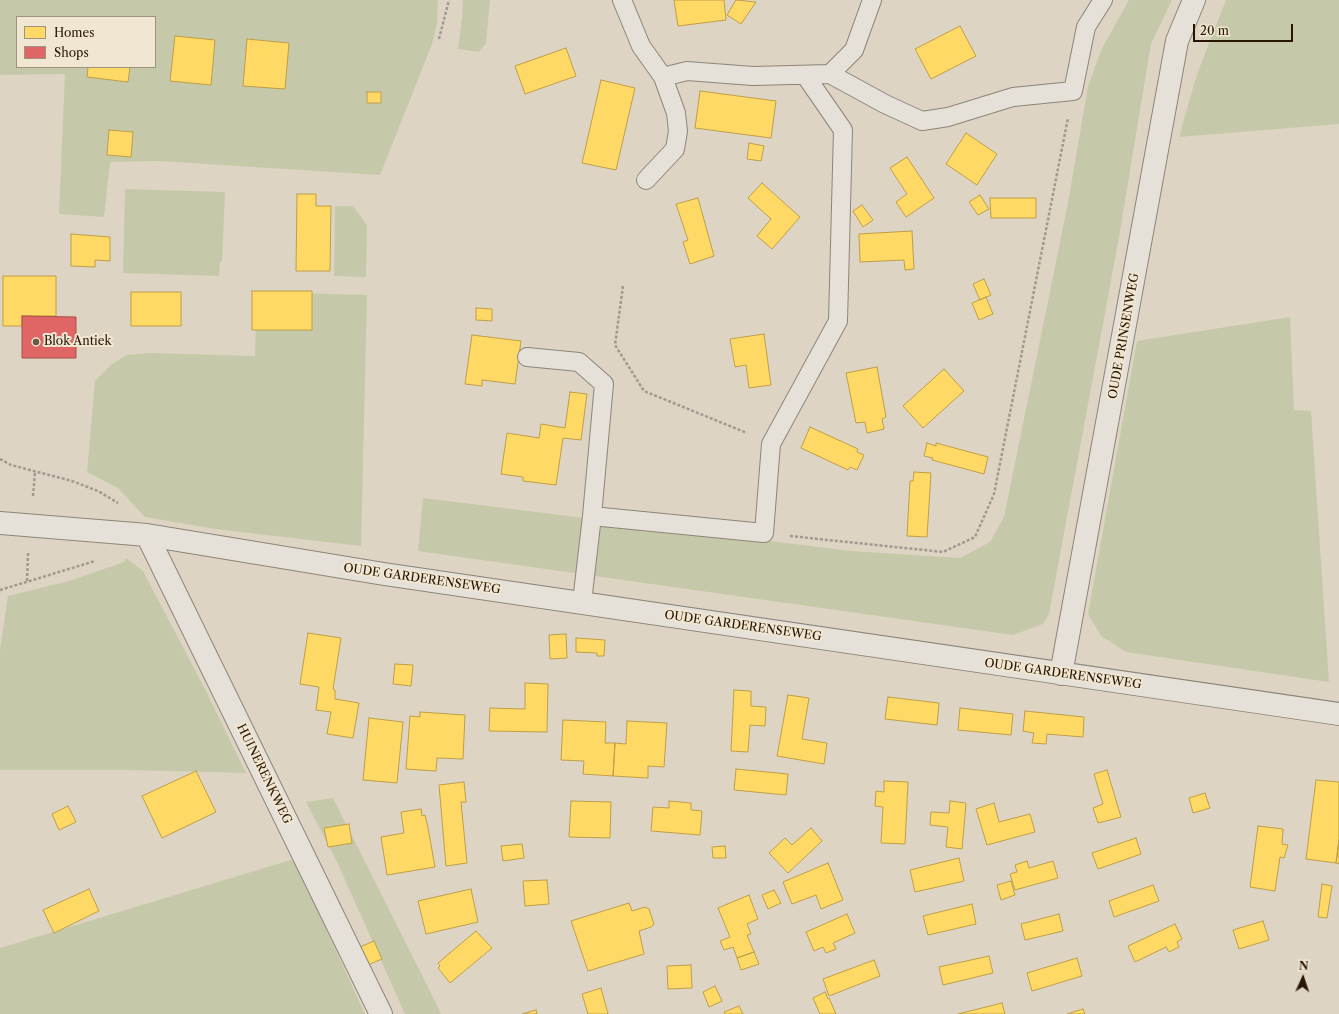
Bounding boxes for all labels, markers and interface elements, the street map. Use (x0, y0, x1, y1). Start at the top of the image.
legend (16, 16, 156, 68)
scale bar (1195, 16, 1295, 42)
text: 20 m (1200, 23, 1229, 38)
text: Homes (54, 25, 94, 40)
text: Shops (54, 45, 89, 60)
street label: OUDE PRINSENWEG (1106, 272, 1142, 400)
place label: Blok Antiek (44, 335, 111, 349)
marker: Blok Antiek (31, 337, 41, 347)
street label: OUDE GARDERENSEWEG (342, 561, 502, 597)
street label: OUDE GARDERENSEWEG (663, 608, 823, 644)
street label: OUDE GARDERENSEWEG (983, 656, 1143, 692)
street label: HUINERENKWEG (234, 722, 294, 826)
north arrow (1283, 958, 1323, 998)
text: N (1298, 959, 1309, 973)

